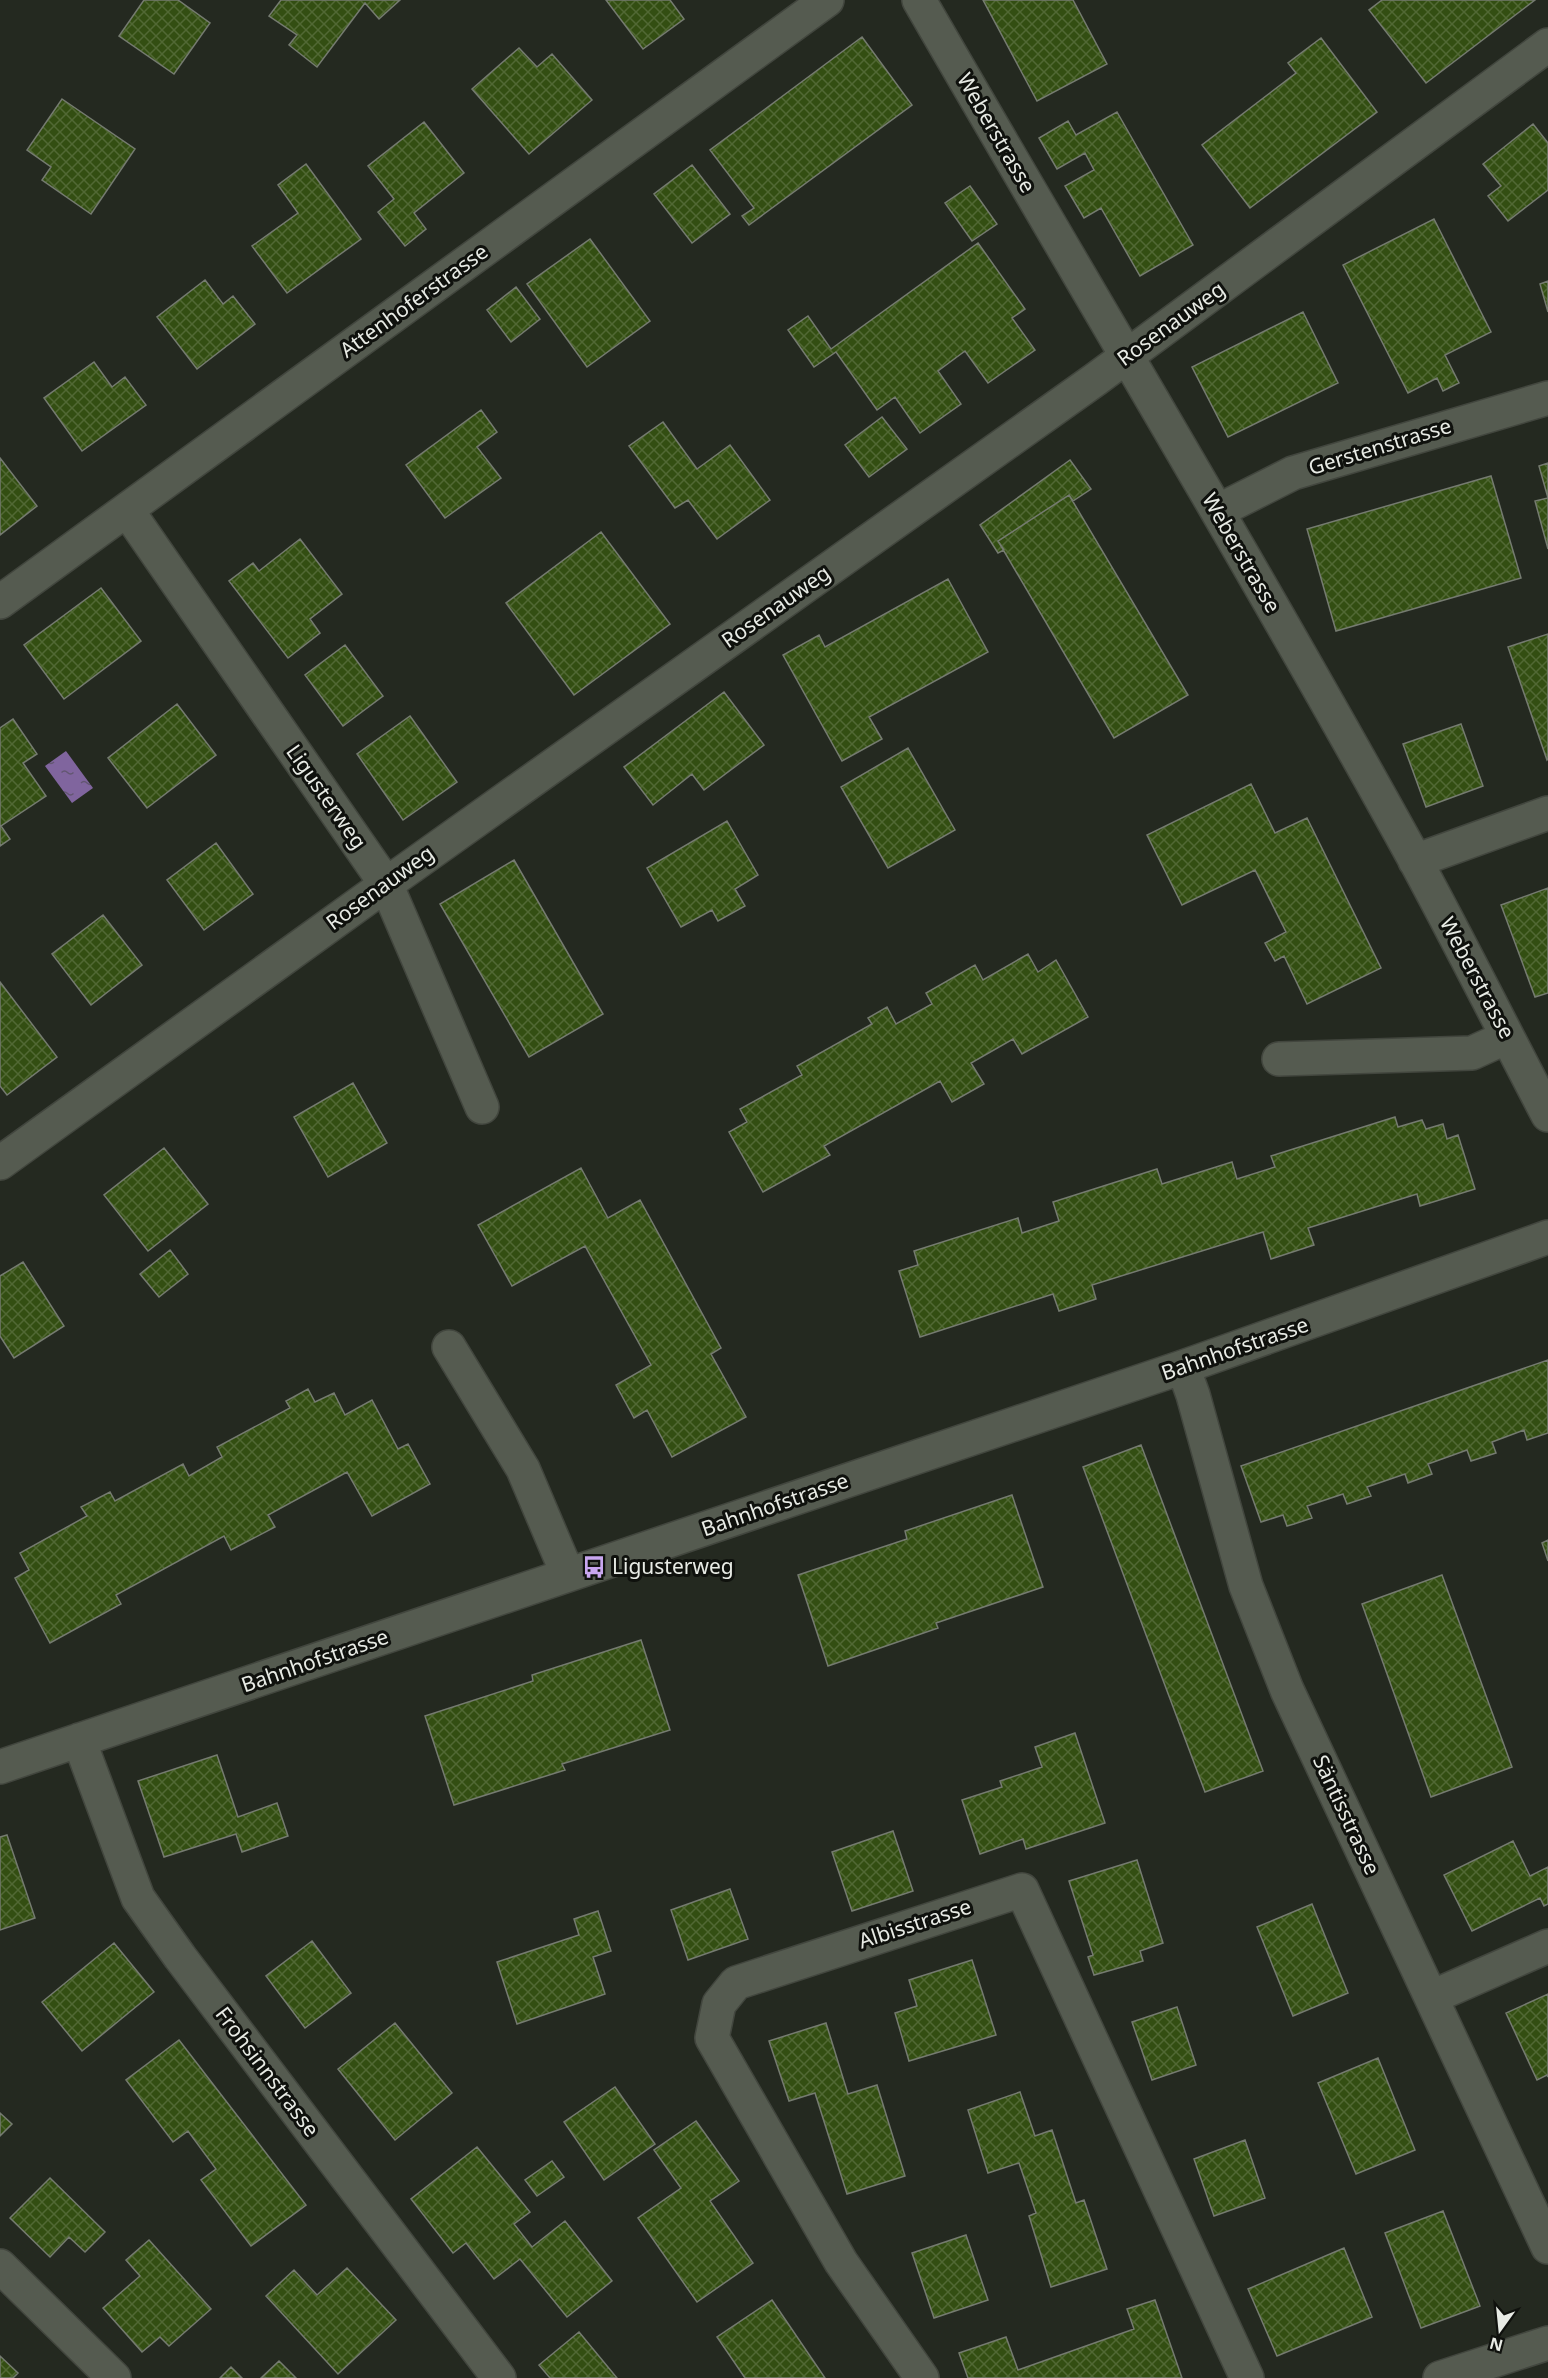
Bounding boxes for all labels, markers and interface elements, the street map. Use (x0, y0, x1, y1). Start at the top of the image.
street label: Weberstrasse (951, 67, 1042, 198)
street label: Attenhoferstrasse (334, 237, 493, 363)
street label: Rosenauweg (1111, 275, 1230, 372)
street label: Gerstenstrasse (1305, 411, 1455, 481)
street label: Weberstrasse (1196, 487, 1287, 618)
street label: Rosenauweg (716, 558, 835, 654)
street label: Ligusterweg (280, 739, 373, 854)
street label: Rosenauweg (320, 839, 439, 936)
street label: Weberstrasse (1434, 912, 1522, 1043)
street label: Bahnhofstrasse (1157, 1310, 1312, 1386)
street label: Bahnhofstrasse (697, 1466, 852, 1542)
place label: Ligusterweg (612, 1552, 734, 1580)
bus stop icon: Ligusterweg (581, 1554, 607, 1580)
street label: Bahnhofstrasse (237, 1622, 392, 1698)
street label: Säntisstrasse (1307, 1750, 1387, 1879)
street label: Albisstrasse (855, 1892, 975, 1954)
street label: Frohsinnstrasse (210, 2001, 326, 2142)
north arrow (1470, 2300, 1530, 2360)
text: N (1487, 2332, 1505, 2357)

